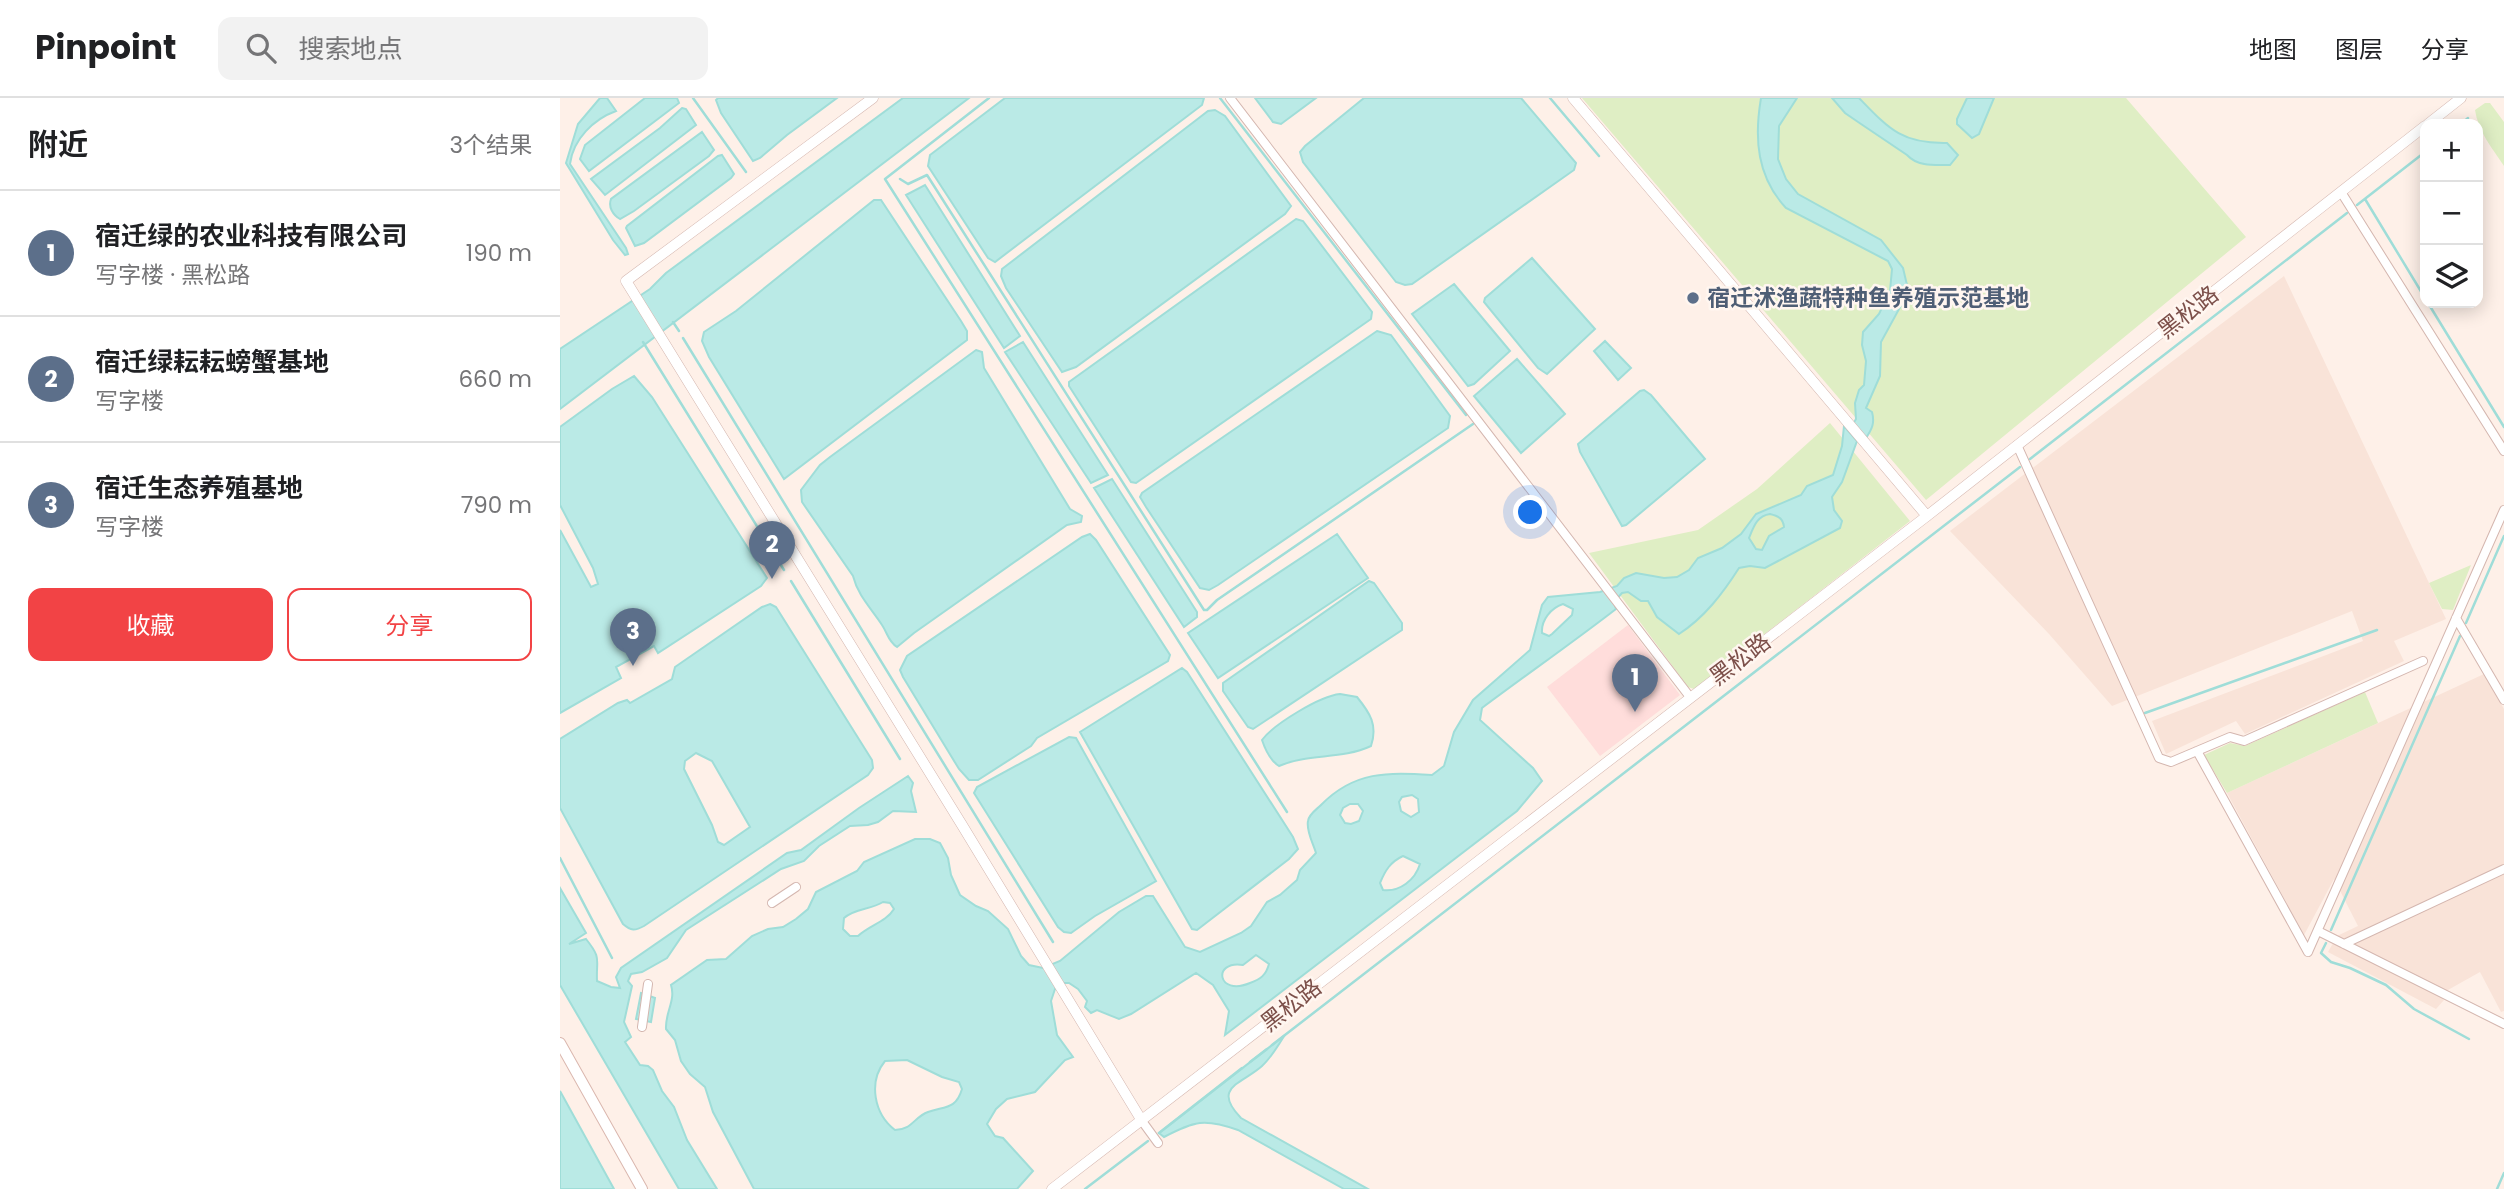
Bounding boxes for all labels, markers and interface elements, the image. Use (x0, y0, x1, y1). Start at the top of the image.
search box (218, 17, 708, 80)
text: Pinpoint (35, 24, 176, 71)
icon: search (242, 29, 280, 67)
text: 搜索地点 (298, 31, 402, 67)
text: 地图 (2249, 33, 2297, 66)
text: 图层 (2335, 33, 2383, 66)
text: 分享 (2421, 33, 2469, 66)
map controls (2420, 119, 2483, 308)
button: + (2420, 119, 2483, 182)
text: 附近 (28, 123, 88, 166)
text: 3个结果 (449, 129, 532, 161)
button: − (2420, 182, 2483, 245)
text: 宿迁绿的农业科技有限公司 (95, 218, 407, 254)
text: 1 (47, 237, 55, 269)
text: 190 m (466, 237, 532, 269)
button: layers (2420, 245, 2483, 308)
text: 写字楼 · 黑松路 (95, 259, 250, 291)
street label: 黑松路 (2151, 278, 2225, 346)
place label: 宿迁沭渔蔬特种鱼养殖示范基地 (1707, 282, 2029, 314)
marker: 宿迁沭渔蔬特种鱼养殖示范基地 (1685, 290, 1701, 306)
text: 宿迁绿耘耘螃蟹基地 (95, 344, 329, 380)
text: 2 (44, 363, 58, 395)
text: 660 m (459, 363, 532, 395)
text: 写字楼 (95, 385, 164, 417)
text: 宿迁生态养殖基地 (95, 470, 303, 506)
text: 3 (44, 489, 58, 521)
text: 790 m (461, 489, 532, 521)
your location (1513, 495, 1547, 529)
text: 写字楼 (95, 511, 164, 543)
pin: 2 (749, 521, 795, 579)
button: 收藏 (28, 588, 273, 661)
button: 分享 (287, 588, 532, 661)
pin: 3 (610, 608, 656, 666)
street label: 黑松路 (1703, 625, 1777, 693)
pin: 1 (1612, 654, 1658, 712)
street label: 黑松路 (1254, 971, 1328, 1039)

